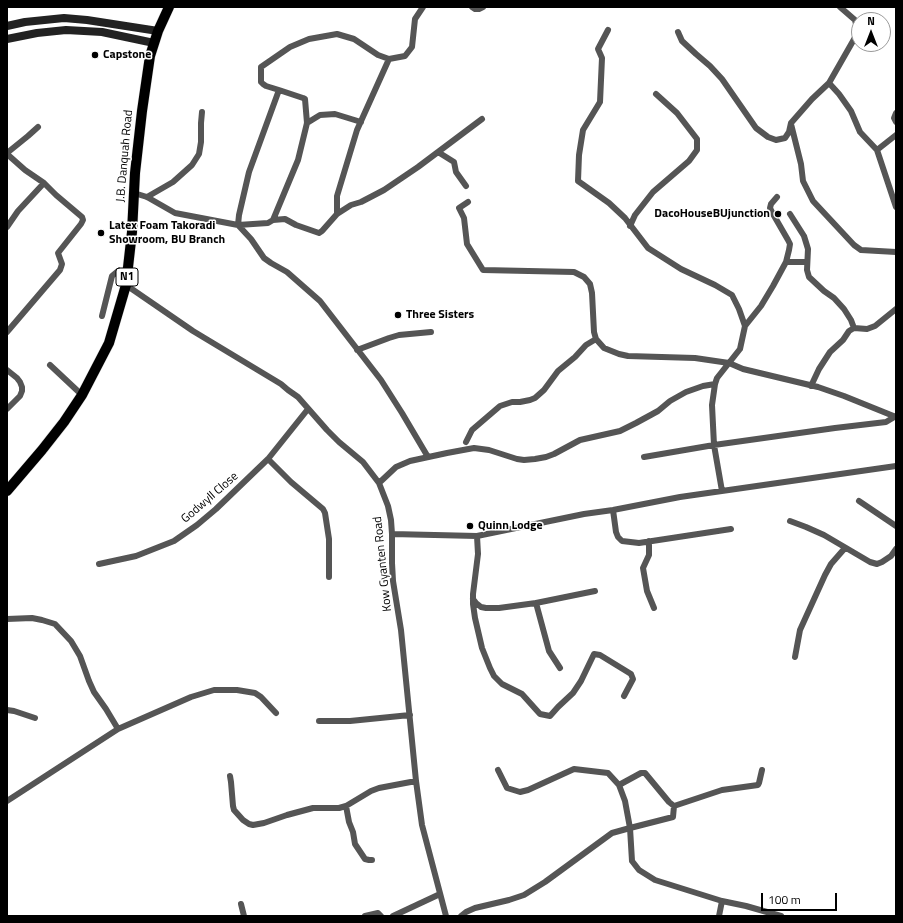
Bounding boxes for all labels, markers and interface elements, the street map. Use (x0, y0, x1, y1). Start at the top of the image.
north arrow (851, 12, 891, 52)
text: N (867, 13, 875, 29)
place label: Capstone (103, 48, 151, 62)
marker: Capstone (90, 50, 100, 60)
street label: J.B. Danquah Road (114, 109, 136, 203)
place label: DacoHouseBUjunction (654, 207, 770, 221)
marker: DacoHouseBUjunction (773, 209, 783, 219)
place label: Latex Foam Takoradi Showroom, BU Branch (109, 219, 225, 247)
marker: Latex Foam Takoradi Showroom, BU Branch (96, 228, 106, 238)
road number: N1 (116, 268, 138, 286)
place label: Three Sisters (406, 308, 474, 322)
marker: Three Sisters (393, 310, 403, 320)
street label: Godwyll Close (179, 469, 241, 527)
street label: Kow Gyanten Road (371, 516, 395, 612)
place label: Quinn Lodge (478, 519, 543, 533)
marker: Quinn Lodge (465, 521, 475, 531)
scale bar (763, 885, 839, 911)
text: 100 m (768, 890, 801, 909)

